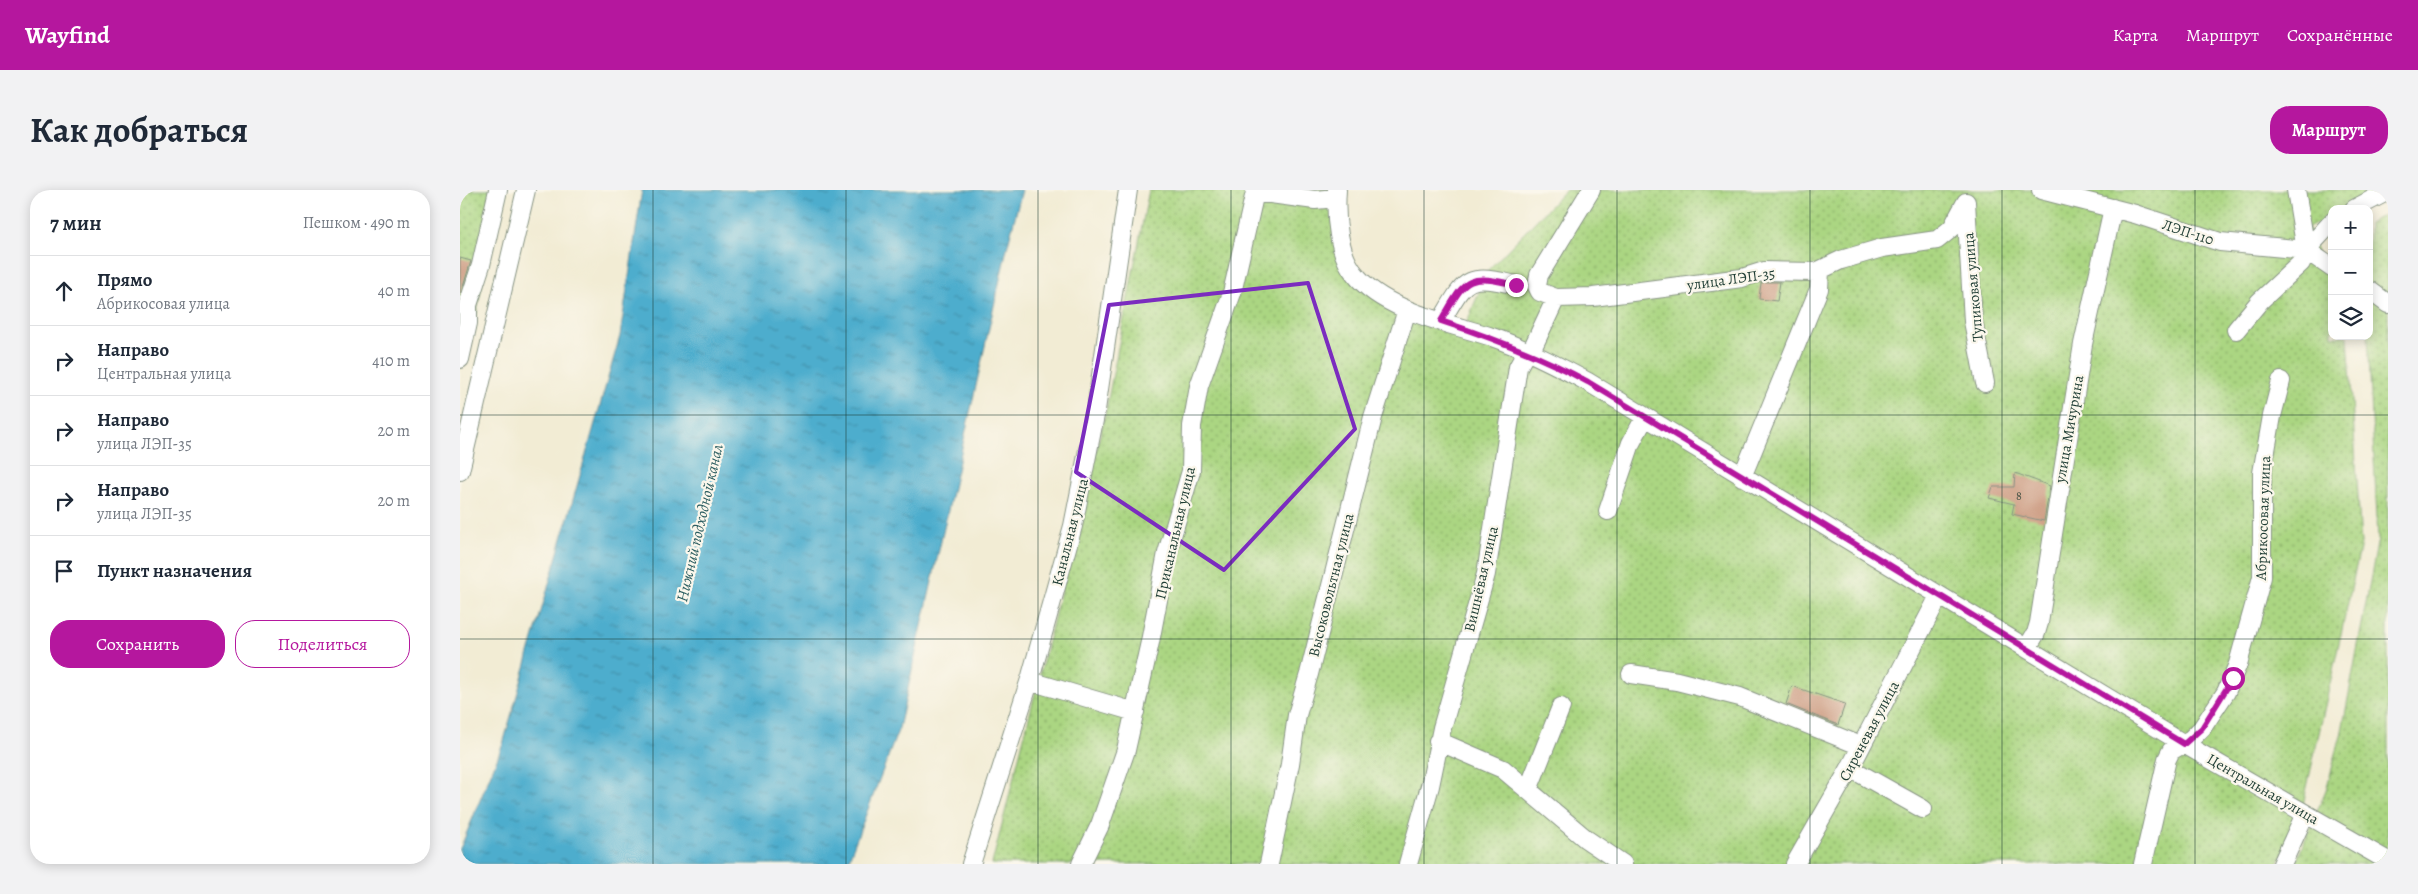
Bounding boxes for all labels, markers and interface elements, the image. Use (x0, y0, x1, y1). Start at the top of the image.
text: Wayfind (25, 19, 110, 51)
text: Карта (2113, 23, 2158, 47)
text: Маршрут (2186, 23, 2259, 47)
text: Сохранённые (2287, 23, 2393, 47)
text: Как добраться (30, 106, 248, 154)
button: Маршрут (2270, 106, 2388, 154)
map controls (2328, 205, 2373, 340)
button: + (2328, 205, 2373, 250)
text: 7 мин (50, 209, 102, 237)
text: Пешком · 490 m (303, 212, 410, 234)
street label: ЛЭП-110 (2160, 214, 2216, 250)
street label: Тупиковая улица (1958, 232, 1988, 342)
button: − (2328, 250, 2373, 295)
street label: улица ЛЭП-35 (1685, 263, 1776, 295)
text: Прямо (97, 267, 152, 293)
route end (1505, 274, 1528, 297)
icon: ahead (50, 277, 78, 305)
text: 40 m (378, 280, 410, 302)
text: Абрикосовая улица (97, 293, 230, 315)
button: layers (2328, 295, 2373, 340)
text: Направо (97, 337, 169, 363)
icon: right (50, 347, 78, 375)
text: 410 m (372, 350, 410, 372)
text: Центральная улица (97, 363, 231, 385)
street label: улица Мичурина (2050, 374, 2088, 485)
text: Направо (97, 407, 169, 433)
icon: right (50, 417, 78, 445)
text: 20 m (377, 420, 410, 442)
text: улица ЛЭП-35 (97, 433, 192, 455)
water label: Нижний подходной канал (671, 441, 729, 604)
street label: Абрикосовая улица (2251, 455, 2275, 582)
street label: Приканальная улица (1150, 465, 1200, 601)
street label: Канальная улица (1047, 476, 1093, 588)
text: Направо (97, 477, 169, 503)
icon: right (50, 487, 78, 515)
house number: 8 (2016, 488, 2022, 504)
text: 20 m (377, 490, 410, 512)
text: улица ЛЭП-35 (97, 503, 192, 525)
street label: Высоковольтная улица (1303, 511, 1359, 659)
street label: Вишнёвая улица (1459, 524, 1503, 634)
icon: arrive (50, 557, 78, 585)
text: Пункт назначения (97, 558, 252, 584)
button: Сохранить (50, 620, 225, 668)
button: Поделиться (235, 620, 410, 668)
route start (2222, 667, 2245, 690)
street label: Сиреневая улица (1834, 677, 1904, 785)
street label: Центральная улица (2203, 749, 2323, 829)

